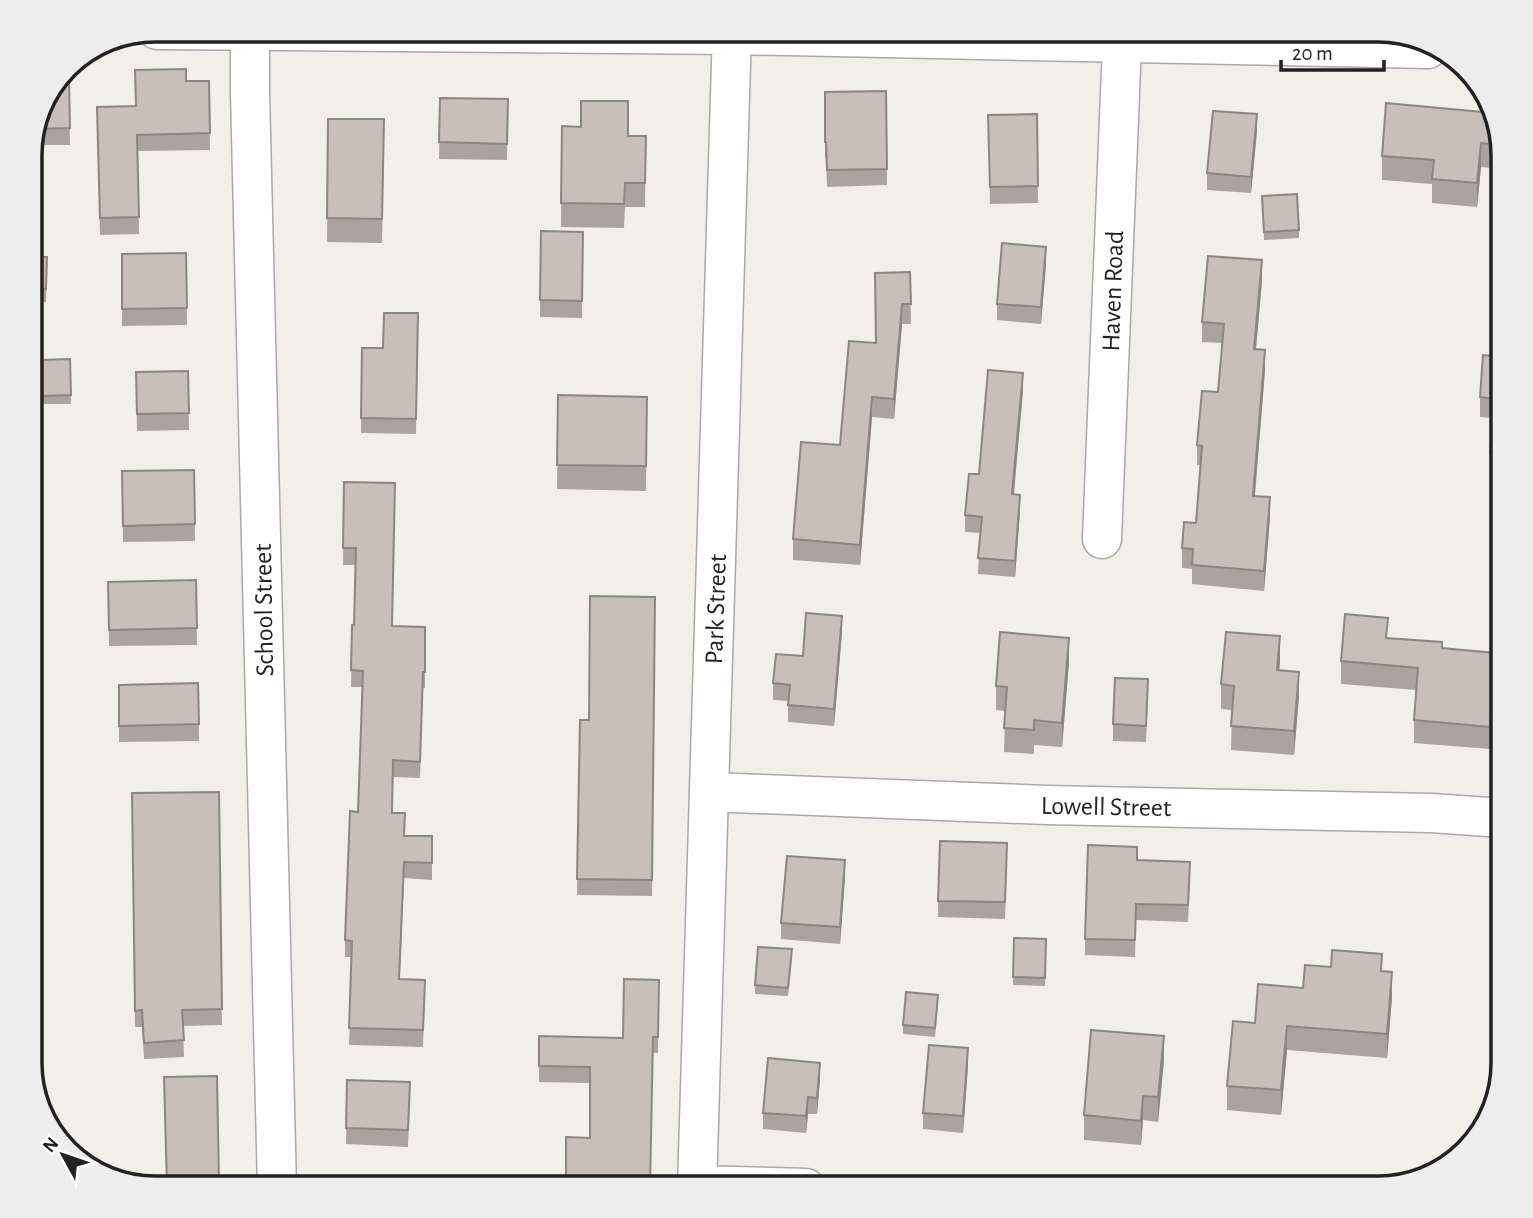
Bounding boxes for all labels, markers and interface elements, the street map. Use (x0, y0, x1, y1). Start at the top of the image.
scale bar (1281, 28, 1384, 72)
text: 20 m (1292, 43, 1333, 64)
street label: Haven Road (1098, 230, 1128, 352)
street label: School Street (250, 543, 278, 677)
street label: Park Street (701, 553, 731, 665)
street label: Lowell Street (1041, 793, 1171, 821)
north arrow (28, 1120, 98, 1190)
text: N (40, 1134, 63, 1156)

